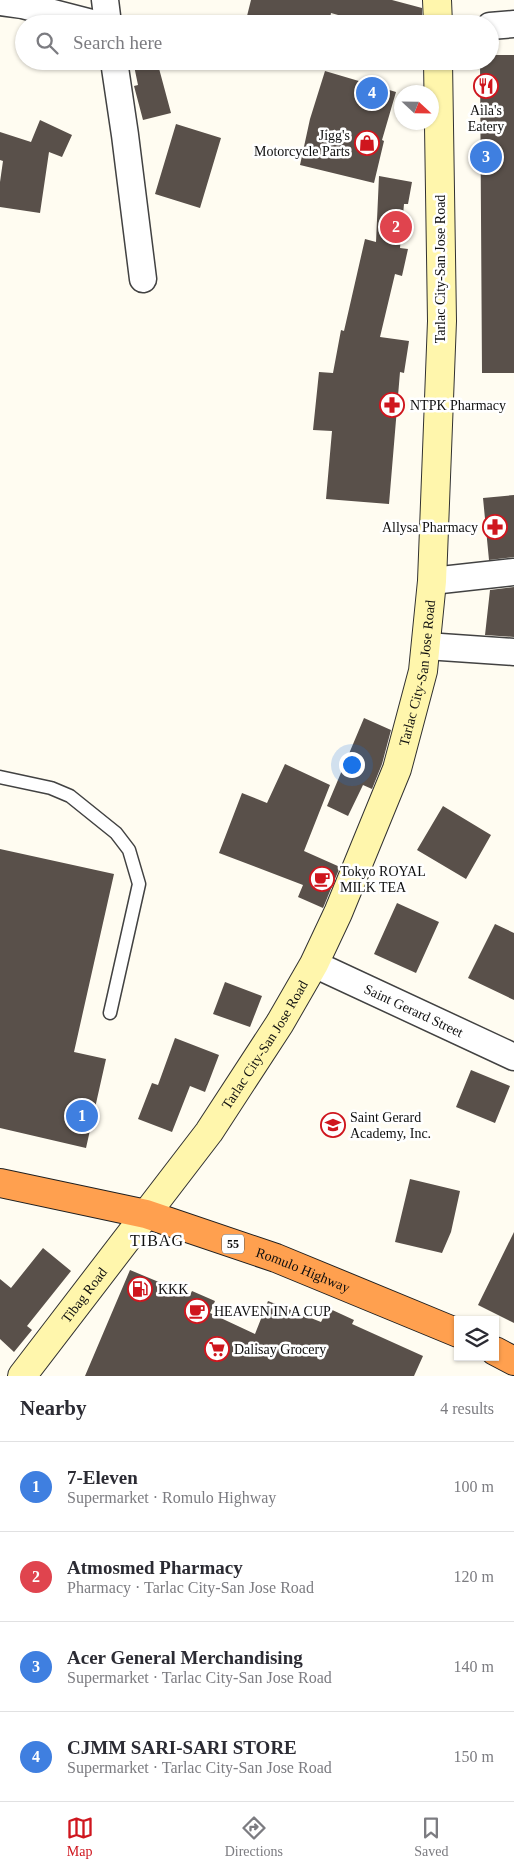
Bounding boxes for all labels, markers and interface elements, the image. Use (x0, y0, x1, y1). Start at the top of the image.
search box (15, 15, 499, 70)
icon: search (33, 29, 61, 57)
text: Search here (73, 32, 162, 53)
restaurant icon: Aila's Eatery (473, 73, 499, 99)
pin: 4 (356, 74, 388, 112)
north arrow (394, 85, 439, 130)
place label: Aila's Eatery (468, 103, 504, 134)
place label: Jigg's Motorcycle Parts (254, 128, 350, 159)
shop icon: Jigg's Motorcycle Parts (354, 130, 380, 156)
pin: 3 (470, 138, 502, 176)
street label: Tarlac City-San Jose Road (433, 195, 448, 343)
pin: 2 (380, 208, 412, 246)
pharmacy icon: NTPK Pharmacy (379, 392, 405, 418)
place label: NTPK Pharmacy (410, 398, 506, 413)
pharmacy icon: Allysa Pharmacy (482, 514, 508, 540)
place label: Allysa Pharmacy (382, 520, 478, 535)
street label: Tarlac City-San Jose Road (396, 599, 438, 748)
your location (339, 752, 365, 778)
place label: Tokyo ROYAL MILK TEA (340, 864, 426, 895)
cafe icon: Tokyo ROYAL MILK TEA (309, 866, 335, 892)
street label: Tarlac City-San Jose Road (219, 978, 311, 1112)
street label: Saint Gerard Street (362, 981, 465, 1040)
pin: 1 (66, 1097, 98, 1135)
place label: Saint Gerard Academy, Inc. (350, 1110, 431, 1141)
school or university icon: Saint Gerard Academy, Inc. (320, 1112, 346, 1138)
district label: TIBAG (130, 1232, 184, 1249)
road number: 55 (222, 1234, 244, 1254)
street label: Romulo Highway (254, 1245, 352, 1296)
street label: Tibag Road (59, 1265, 110, 1326)
fuel station icon: KKK (127, 1276, 153, 1302)
place label: KKK (158, 1282, 188, 1297)
cafe icon: HEAVEN IN A CUP (184, 1298, 210, 1324)
place label: HEAVEN IN A CUP (214, 1304, 331, 1319)
map controls (454, 1316, 499, 1361)
button: layers (454, 1316, 499, 1361)
supermarket icon: Dalisay Grocery (204, 1336, 230, 1362)
place label: Dalisay Grocery (234, 1342, 326, 1357)
text: Nearby (20, 1396, 87, 1420)
text: 4 results (440, 1400, 494, 1417)
text: 7-Eleven (67, 1467, 138, 1488)
text: 1 (32, 1478, 40, 1495)
text: 100 m (454, 1478, 494, 1495)
text: Supermarket · Romulo Highway (67, 1489, 276, 1506)
text: Atmosmed Pharmacy (67, 1557, 243, 1578)
text: 2 (32, 1568, 40, 1585)
text: 120 m (454, 1568, 494, 1585)
text: Pharmacy · Tarlac City-San Jose Road (67, 1579, 314, 1596)
text: Acer General Merchandising (67, 1647, 303, 1668)
text: 3 (32, 1658, 40, 1675)
text: 140 m (454, 1658, 494, 1675)
text: Supermarket · Tarlac City-San Jose Road (67, 1669, 332, 1686)
text: CJMM SARI-SARI STORE (67, 1737, 297, 1758)
text: 4 (32, 1748, 40, 1765)
text: 150 m (454, 1748, 494, 1765)
text: Supermarket · Tarlac City-San Jose Road (67, 1759, 332, 1776)
tab: Map (66, 1814, 94, 1860)
tab: Directions (225, 1814, 283, 1860)
tab: Saved (414, 1814, 448, 1860)

